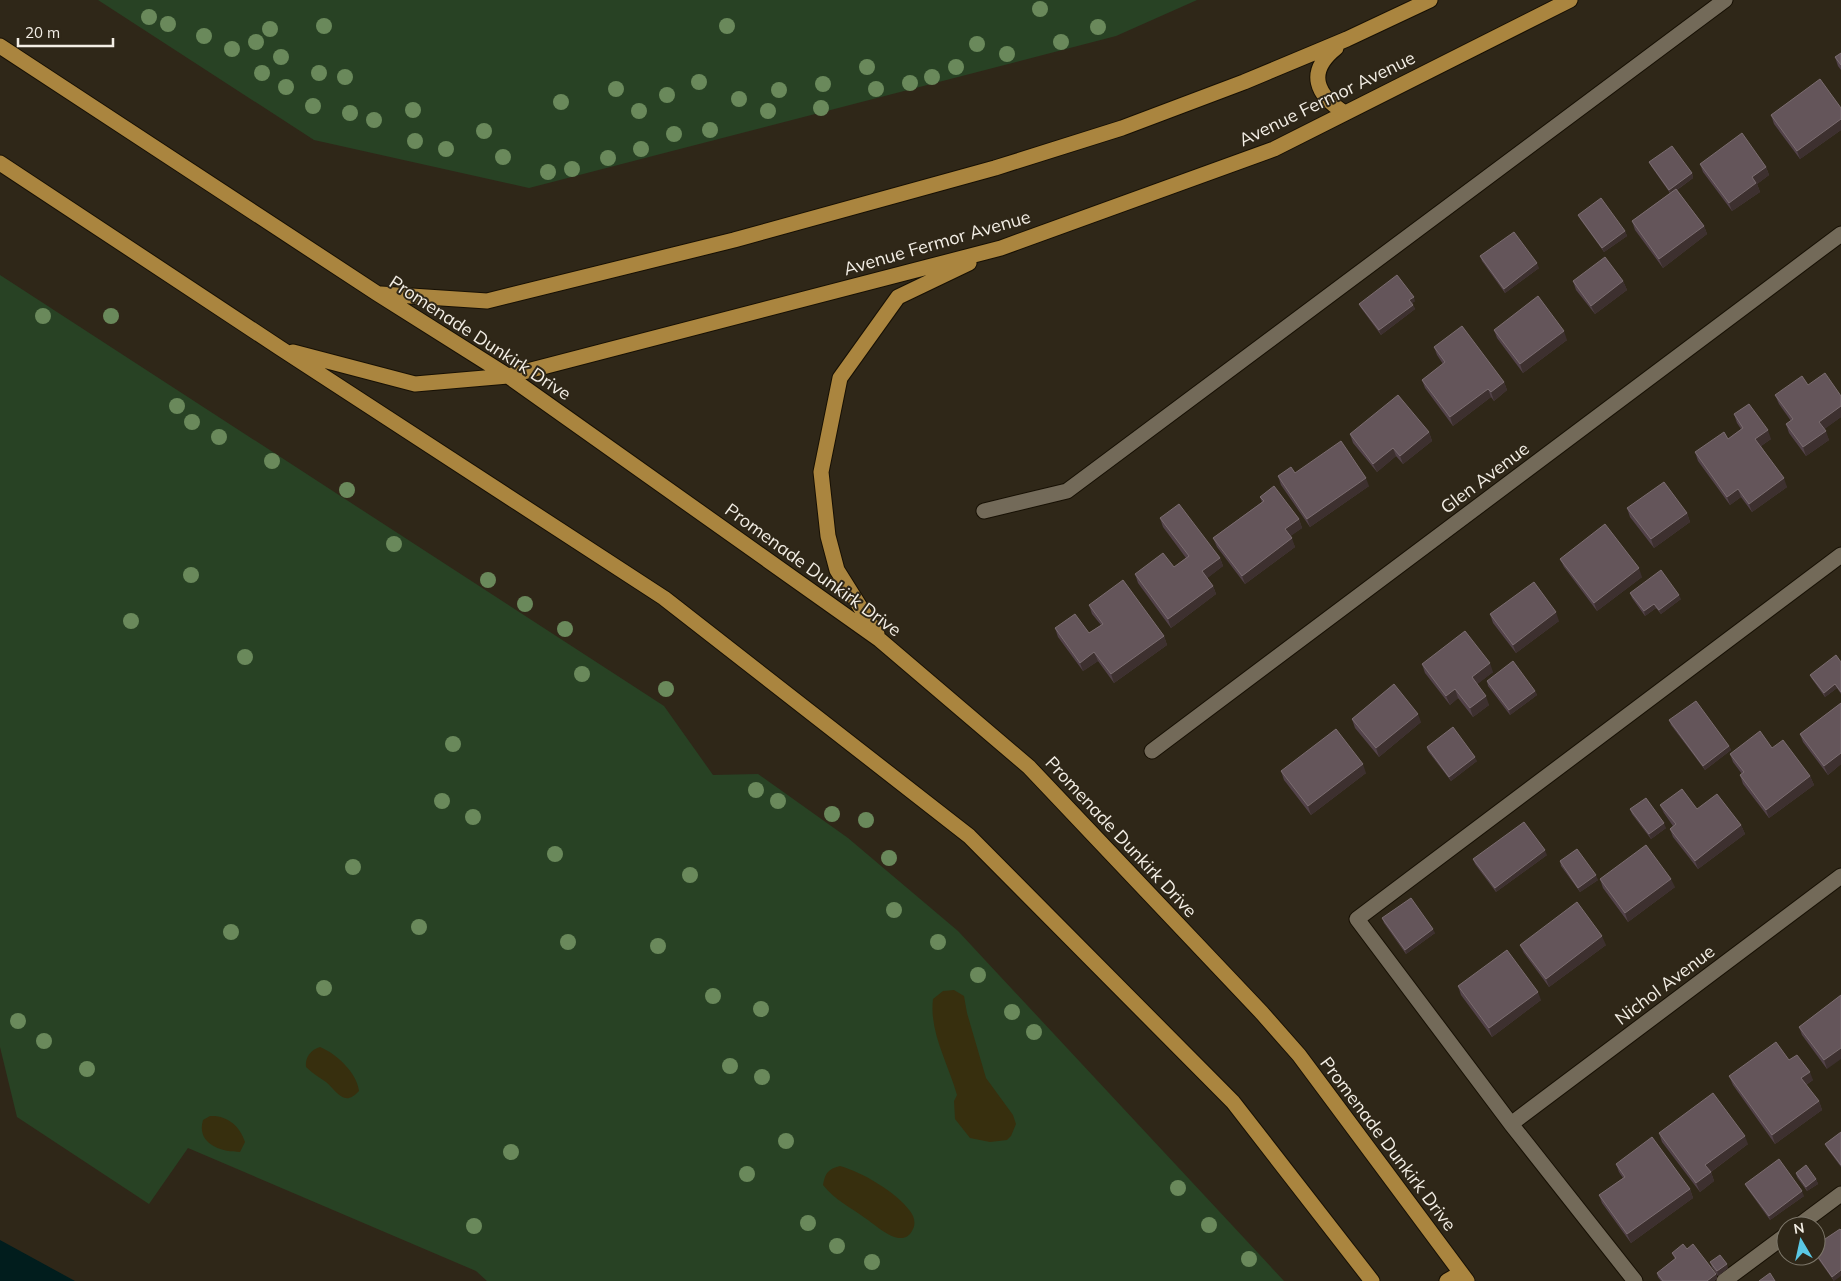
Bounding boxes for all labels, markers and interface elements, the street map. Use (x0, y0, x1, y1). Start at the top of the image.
scale bar (18, 15, 112, 47)
text: 20 m (25, 23, 60, 42)
street label: Avenue Fermor Avenue (1235, 46, 1419, 151)
street label: Avenue Fermor Avenue (841, 205, 1033, 280)
street label: Promenade Dunkirk Drive (385, 270, 576, 405)
street label: Glen Avenue (1436, 437, 1534, 518)
street label: Promenade Dunkirk Drive (721, 498, 906, 641)
street label: Promenade Dunkirk Drive (1041, 751, 1202, 922)
street label: Nichol Avenue (1610, 940, 1719, 1030)
street label: Promenade Dunkirk Drive (1315, 1052, 1461, 1235)
north arrow (1776, 1216, 1826, 1266)
text: N (1792, 1218, 1806, 1238)

